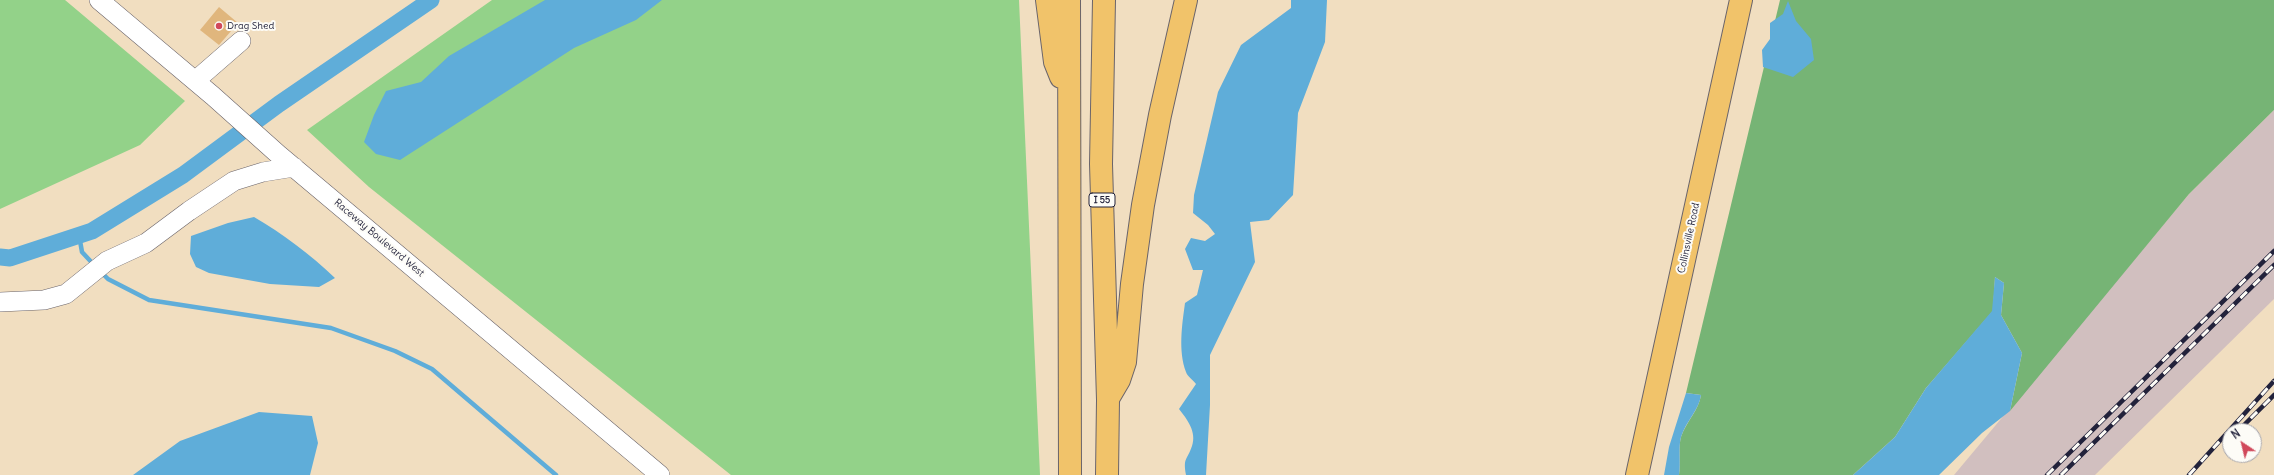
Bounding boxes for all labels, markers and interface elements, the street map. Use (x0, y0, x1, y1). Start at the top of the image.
place label: Drag Shed (227, 20, 274, 32)
marker: Drag Shed (214, 21, 224, 31)
road number: I 55 (1089, 193, 1115, 207)
street label: Raceway Boulevard West (331, 197, 427, 279)
street label: Collinsville Road (1676, 202, 1702, 274)
north arrow (2222, 423, 2262, 463)
text: N (2229, 426, 2243, 442)

